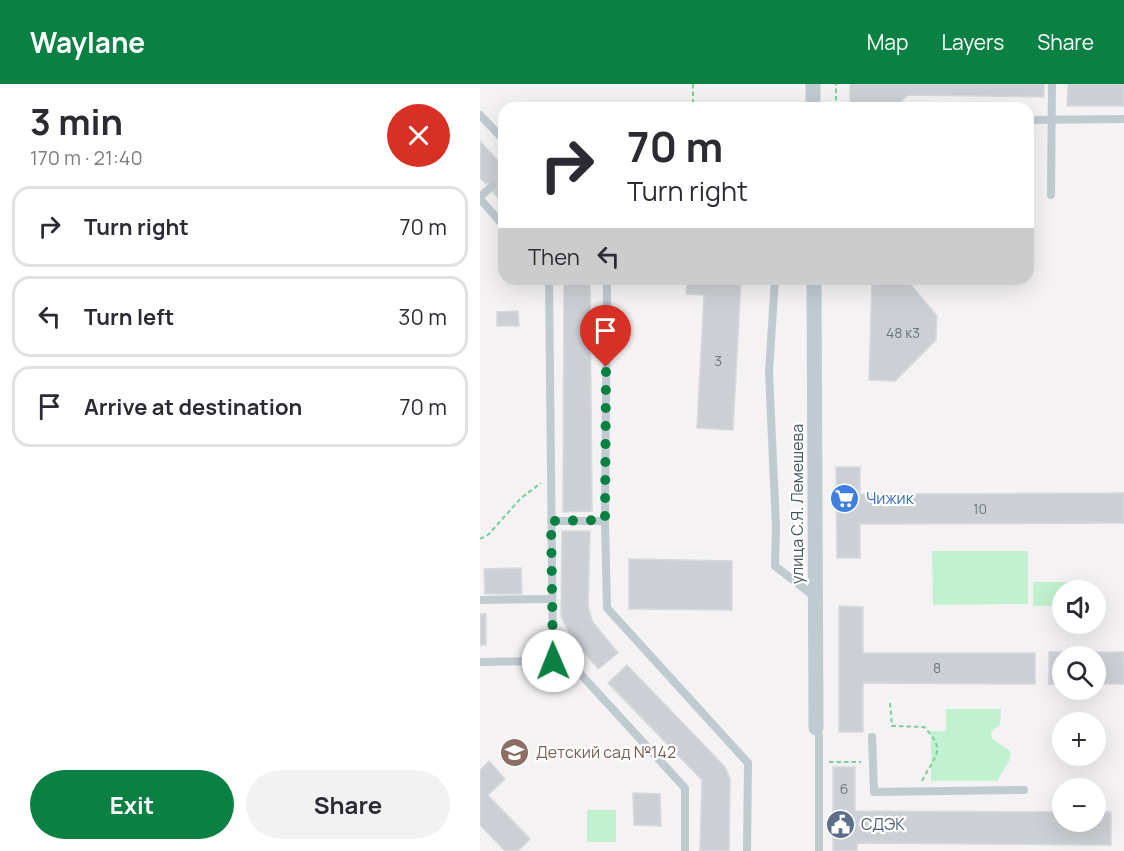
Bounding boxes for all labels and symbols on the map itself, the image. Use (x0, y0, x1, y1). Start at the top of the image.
pin (580, 305, 631, 367)
house number: 48 к3 (886, 323, 920, 342)
house number: 3 (714, 351, 722, 370)
street label: улица С.Я. Лемешева (786, 424, 808, 584)
supermarket icon: Чижик (829, 482, 861, 514)
place label: Чижик (866, 487, 915, 509)
house number: 10 (973, 499, 987, 518)
position arrow (521, 629, 585, 693)
house number: 8 (933, 658, 941, 677)
school or university icon: Детский сад №142 (499, 736, 531, 768)
place label: Детский сад №142 (536, 741, 676, 763)
house number: 6 (840, 779, 848, 798)
public building icon: СДЭК (824, 808, 856, 840)
place label: СДЭК (861, 813, 905, 835)

